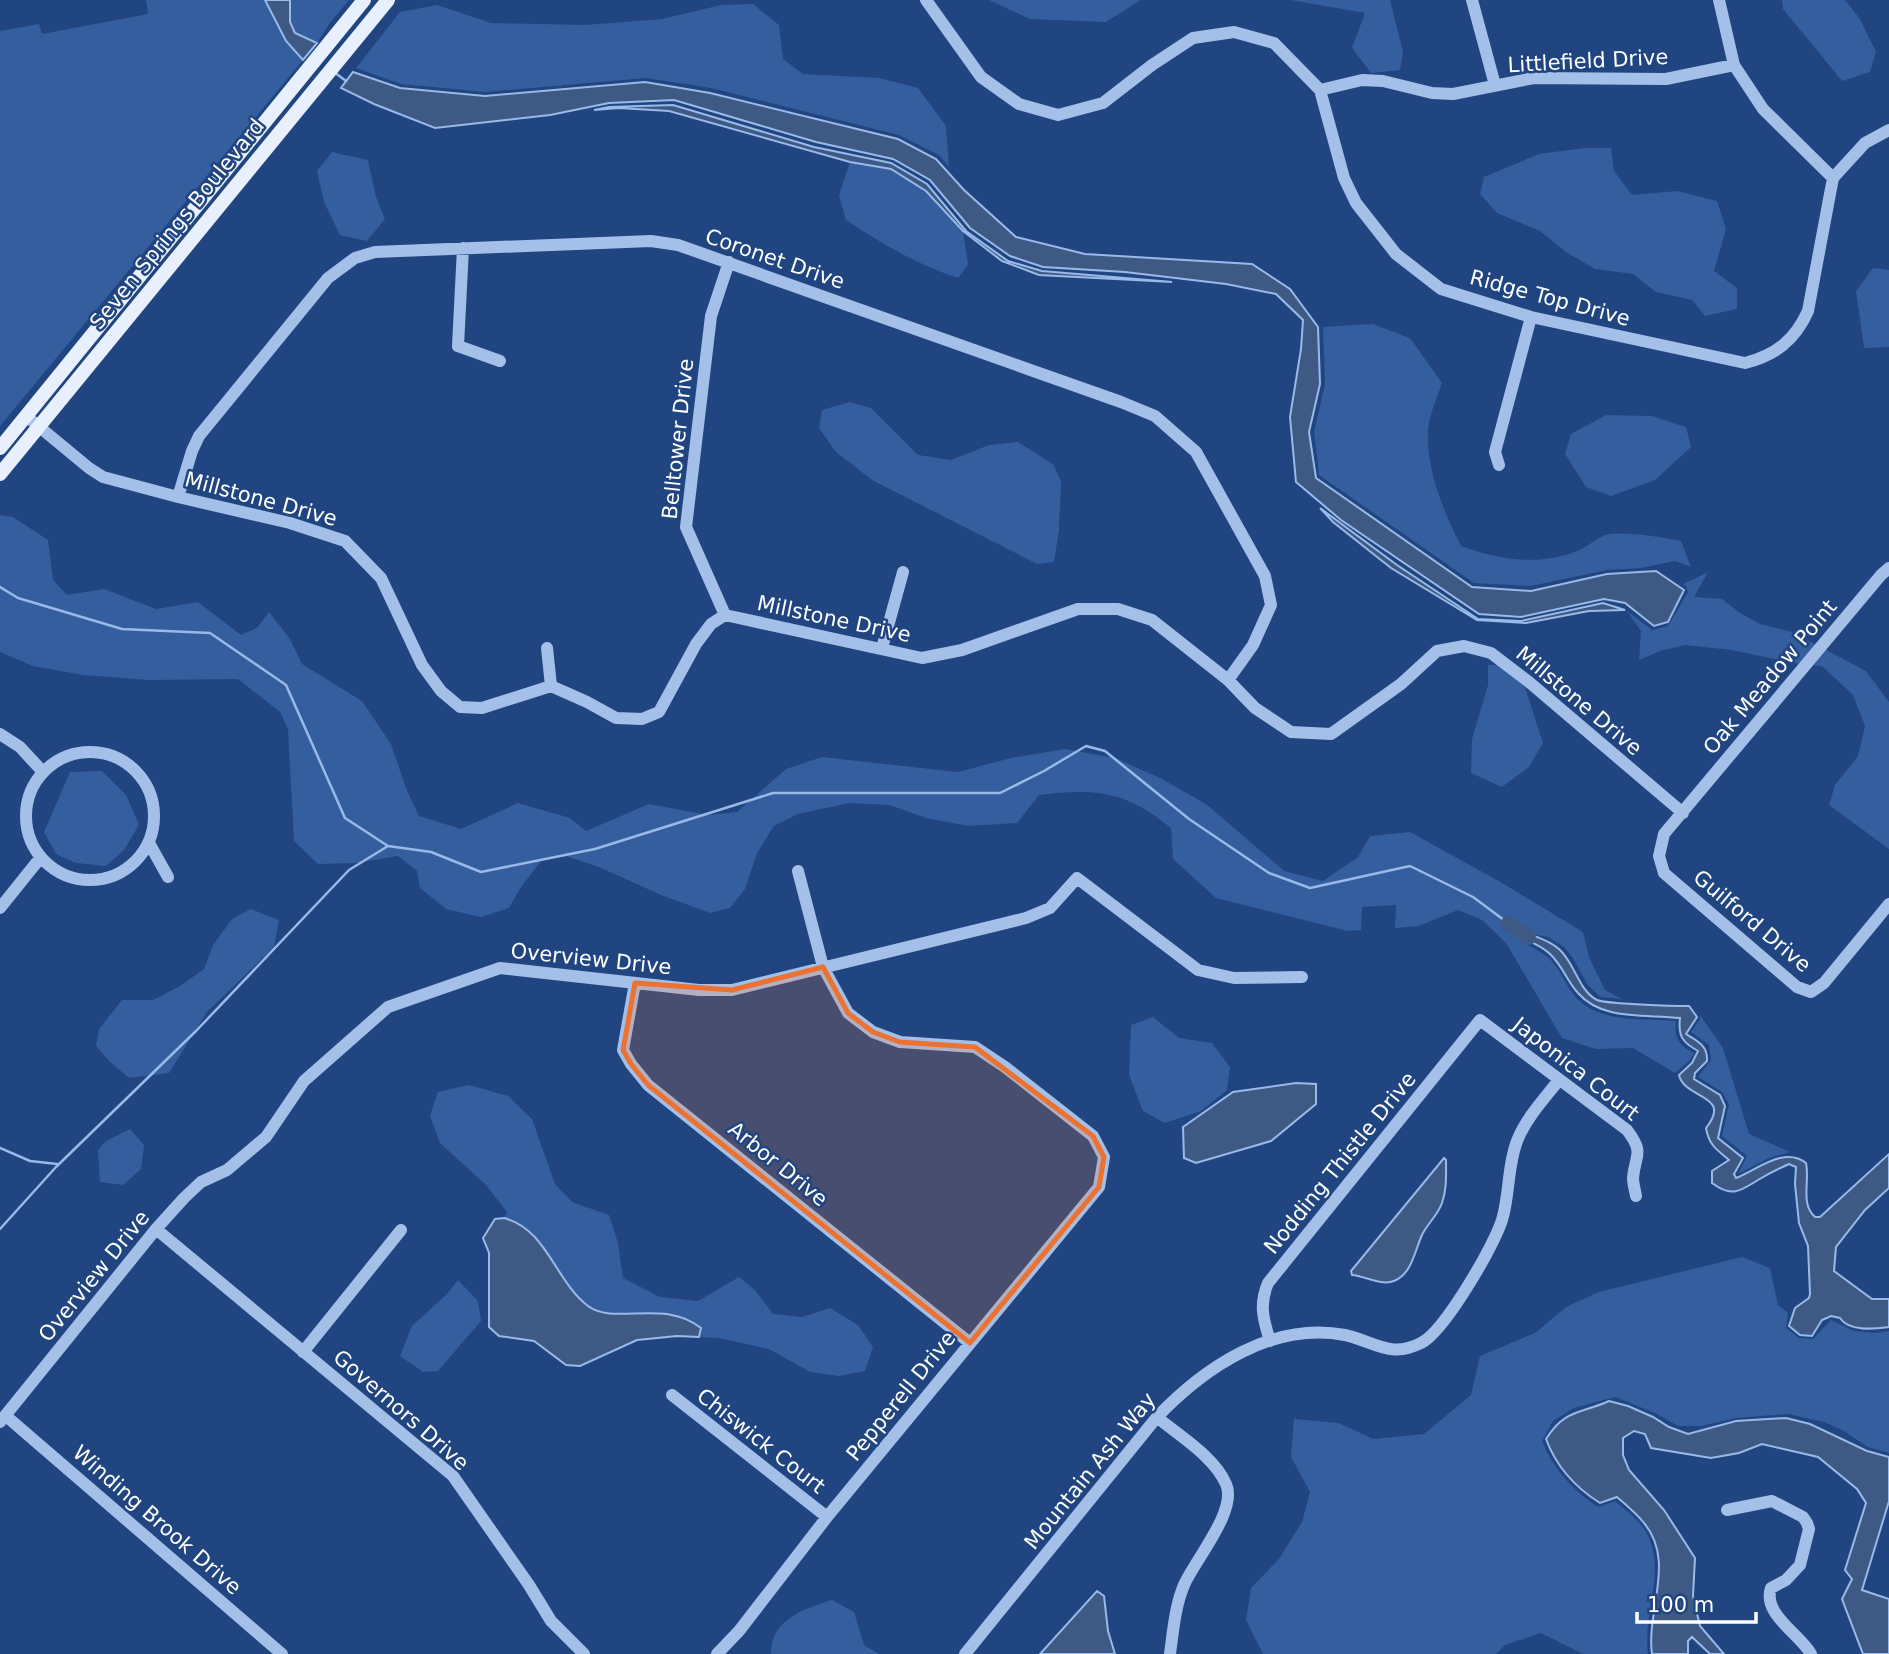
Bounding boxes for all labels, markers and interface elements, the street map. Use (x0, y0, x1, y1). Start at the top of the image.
street label: Littlefield Drive (1507, 45, 1669, 77)
street label: Seven Springs Boulevard (85, 114, 269, 334)
street label: Coronet Drive (702, 224, 848, 294)
street label: Ridge Top Drive (1467, 265, 1633, 331)
street label: Belltower Drive (658, 357, 698, 521)
street label: Millstone Drive (182, 467, 340, 531)
street label: Millstone Drive (755, 591, 913, 647)
street label: Oak Meadow Point (1698, 595, 1842, 759)
street label: Millstone Drive (1511, 641, 1647, 761)
street label: Guilford Drive (1688, 865, 1816, 977)
street label: Overview Drive (509, 939, 673, 979)
street label: Japonica Court (1507, 1011, 1644, 1126)
street label: Nodding Thistle Drive (1259, 1067, 1421, 1259)
street label: Arbor Drive (724, 1117, 832, 1211)
street label: Overview Drive (34, 1206, 154, 1346)
street label: Pepperell Drive (841, 1326, 961, 1466)
street label: Governors Drive (329, 1345, 473, 1475)
street label: Chiswick Court (692, 1384, 830, 1498)
street label: Mountain Ash Way (1019, 1388, 1161, 1554)
street label: Winding Brook Drive (68, 1440, 246, 1600)
scale bar (1637, 1580, 1756, 1624)
text: 100 m (1647, 1593, 1714, 1617)

